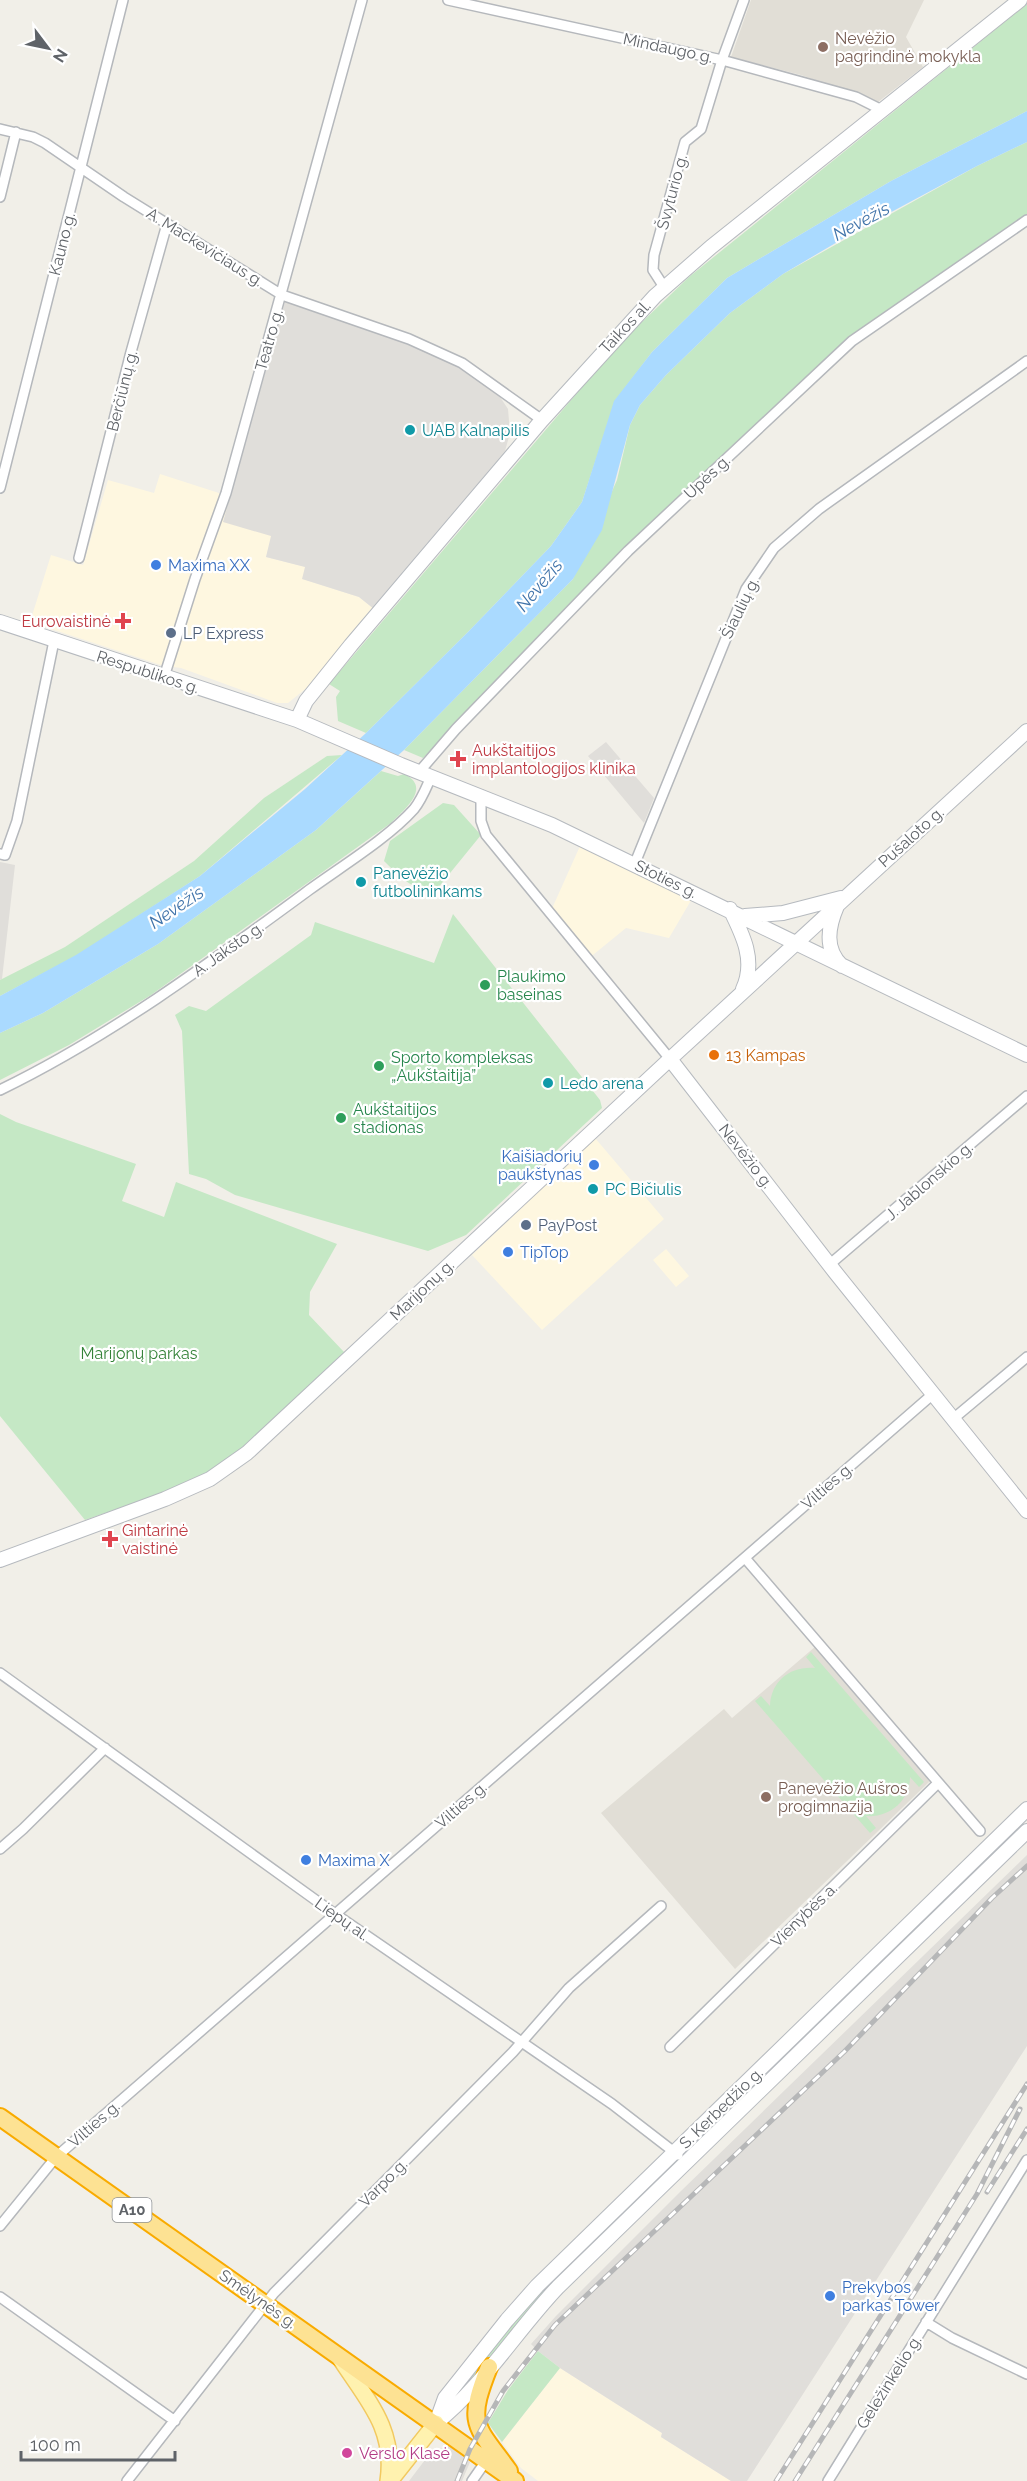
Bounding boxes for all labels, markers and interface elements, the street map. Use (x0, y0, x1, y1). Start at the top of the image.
north arrow (18, 18, 78, 78)
street label: Mindaugo g. (621, 29, 715, 67)
place label: Nevėžio pagrindinė mokykla (835, 29, 981, 66)
marker: Nevėžio pagrindinė mokykla (816, 40, 830, 54)
text: N (49, 45, 72, 66)
street label: Švyturio g. (652, 152, 691, 232)
water label: Nevėžis (829, 197, 894, 245)
street label: A. Mackevičiaus g. (143, 203, 267, 291)
street label: Kauno g. (45, 210, 79, 278)
street label: Taikos al. (596, 296, 654, 358)
street label: Teatro g. (251, 307, 287, 373)
street label: Berčiūnų g. (103, 348, 141, 434)
place label: UAB Kalnapilis (422, 421, 530, 440)
marker: UAB Kalnapilis (403, 423, 417, 437)
street label: Upės g. (680, 451, 734, 503)
water label: Nevėžis (511, 554, 567, 615)
place label: Maxima XX (168, 556, 251, 575)
marker: Maxima XX (149, 558, 163, 572)
street label: Šiaulių g. (716, 574, 763, 642)
place label: Eurovaistinė (22, 612, 111, 631)
marker: Eurovaistinė (116, 614, 130, 628)
place label: LP Express (183, 624, 264, 643)
marker: LP Express (164, 626, 178, 640)
street label: Respublikos g. (94, 646, 202, 698)
place label: Aukštaitijos implantologijos klinika (472, 741, 636, 778)
marker: Aukštaitijos implantologijos klinika (449, 750, 467, 768)
street label: Pušaloto g. (874, 803, 948, 871)
street label: Stoties g. (632, 856, 700, 902)
place label: Panevėžio futbolininkams (373, 864, 482, 901)
marker: Panevėžio futbolininkams (354, 875, 368, 889)
water label: Nevėžis (145, 881, 208, 933)
street label: A. Jakšto g. (189, 918, 267, 980)
place label: Plaukimo baseinas (497, 967, 566, 1004)
marker: Plaukimo baseinas (478, 978, 492, 992)
place label: 13 Kampas (726, 1046, 806, 1065)
place label: Sporto kompleksas „Aukštaitija” (391, 1048, 533, 1085)
marker: 13 Kampas (707, 1048, 721, 1062)
marker: Sporto kompleksas „Aukštaitija” (372, 1059, 386, 1073)
place label: Ledo arena (560, 1074, 644, 1093)
marker: Ledo arena (541, 1076, 555, 1090)
place label: Aukštaitijos stadionas (353, 1100, 437, 1137)
marker: Aukštaitijos stadionas (334, 1111, 348, 1125)
street label: Nevėžio g. (715, 1120, 777, 1192)
street label: J. Jablonskio g. (881, 1138, 977, 1224)
place label: Kaišiadorių paukštynas (498, 1147, 582, 1184)
marker: Kaišiadorių paukštynas (587, 1158, 601, 1172)
place label: PC Bičiulis (605, 1180, 682, 1199)
marker: PC Bičiulis (586, 1182, 600, 1196)
place label: PayPost (538, 1216, 598, 1235)
marker: PayPost (519, 1218, 533, 1232)
place label: TipTop (520, 1243, 569, 1262)
marker: TipTop (501, 1245, 515, 1259)
street label: Marijonų g. (386, 1256, 458, 1324)
park label: Marijonų parkas (81, 1344, 198, 1363)
street label: Vilties g. (797, 1459, 857, 1513)
place label: Gintarinė vaistinė (122, 1521, 188, 1558)
marker: Gintarinė vaistinė (103, 1532, 117, 1546)
street label: Vilties g. (431, 1778, 491, 1832)
place label: Panevėžio Aušros progimnazija (778, 1779, 908, 1816)
marker: Panevėžio Aušros progimnazija (759, 1790, 773, 1804)
place label: Maxima X (318, 1851, 391, 1870)
marker: Maxima X (299, 1853, 313, 1867)
street label: Vienybės a. (767, 1879, 841, 1951)
street label: Liepų al. (311, 1894, 373, 1944)
street label: S. Kerbedžio g. (675, 2063, 767, 2153)
street label: Vilties g. (64, 2097, 124, 2151)
street label: Varpo g. (355, 2155, 411, 2211)
road number: A10 (112, 2198, 152, 2222)
street label: Smėlynės g. (216, 2265, 300, 2333)
place label: Prekybos parkas Tower (842, 2278, 940, 2315)
marker: Prekybos parkas Tower (823, 2289, 837, 2303)
street label: Geležinkelio g. (853, 2332, 925, 2432)
scale bar (21, 2424, 176, 2462)
text: 100 m (30, 2434, 81, 2455)
place label: Verslo Klasė (359, 2444, 450, 2463)
marker: Verslo Klasė (340, 2446, 354, 2460)

